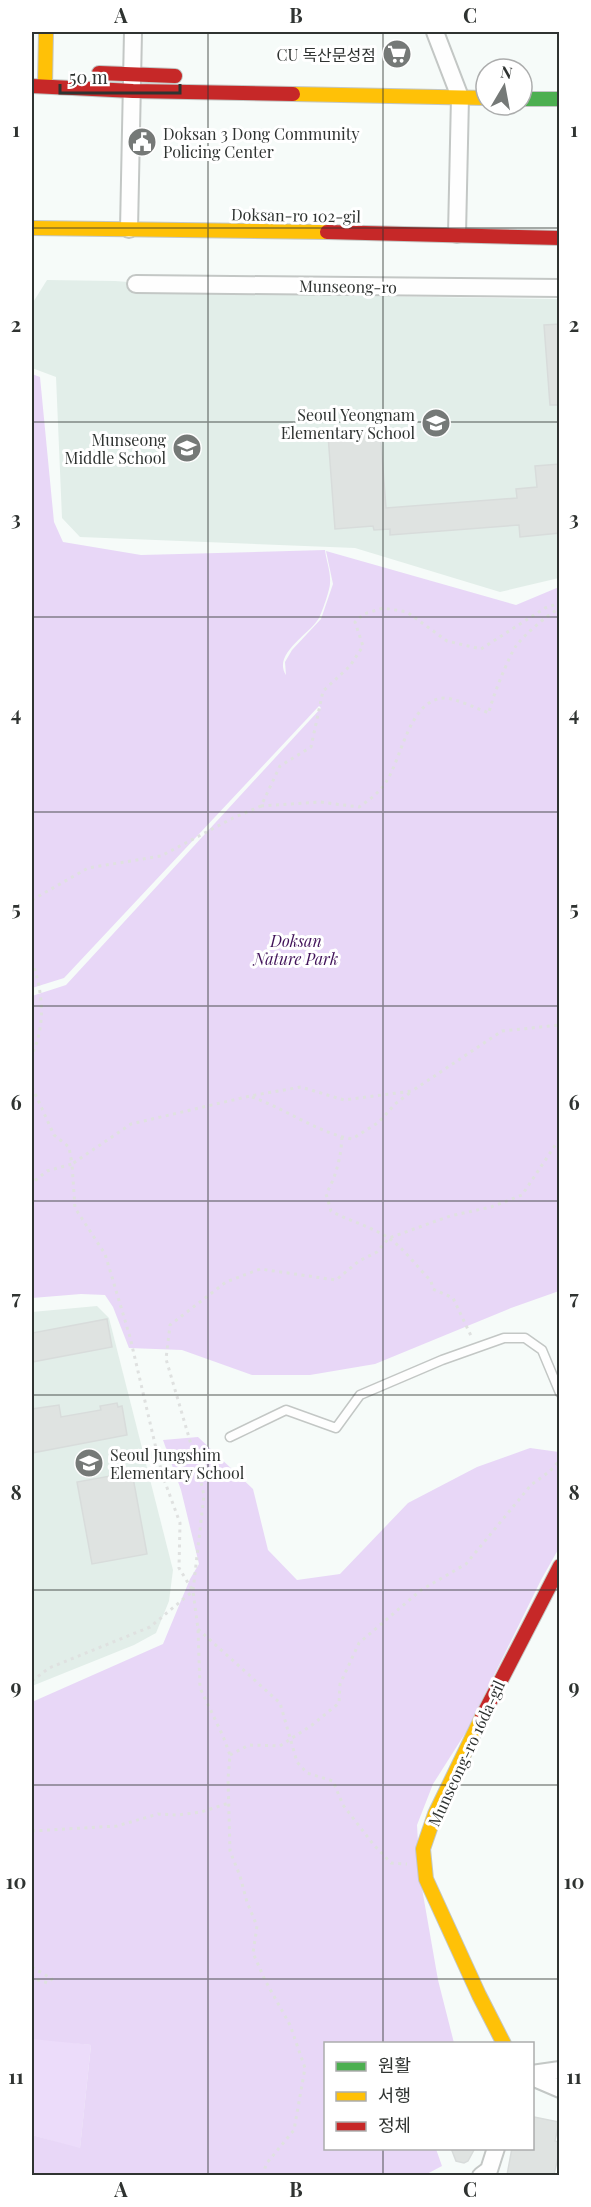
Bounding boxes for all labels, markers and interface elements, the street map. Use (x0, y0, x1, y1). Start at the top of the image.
text: A (113, 1, 128, 28)
text: B (289, 1, 303, 28)
text: C (463, 1, 477, 28)
supermarket icon: CU 독산문성점 (381, 38, 413, 70)
place label: CU 독산문성점 (276, 44, 376, 65)
scale bar (60, 57, 180, 95)
north arrow (474, 57, 534, 117)
text: N (499, 60, 515, 83)
text: 50 m (69, 65, 108, 89)
text: 1 (12, 115, 20, 142)
text: 1 (570, 115, 578, 142)
place label: Doksan 3 Dong Community Policing Center (163, 123, 359, 162)
public building icon: Doksan 3 Dong Community Policing Center (126, 126, 158, 158)
street label: Doksan-ro 102-gil (231, 203, 362, 227)
street label: Munseong-ro (299, 275, 397, 297)
text: 2 (11, 310, 21, 337)
text: 2 (569, 310, 579, 337)
place label: Seoul Yeongnam Elementary School (281, 404, 415, 443)
school or university icon: Seoul Yeongnam Elementary School (420, 407, 452, 439)
place label: Munseong Middle School (65, 429, 167, 468)
school or university icon: Munseong Middle School (171, 432, 203, 464)
text: 3 (11, 504, 21, 531)
text: 3 (569, 504, 579, 531)
text: 4 (11, 699, 21, 726)
text: 4 (569, 699, 579, 726)
text: 5 (11, 894, 21, 921)
text: 5 (569, 894, 579, 921)
park label: Doksan Nature Park (252, 930, 338, 969)
text: 6 (10, 1088, 22, 1115)
text: 6 (568, 1088, 580, 1115)
text: 7 (11, 1283, 21, 1310)
text: 7 (569, 1283, 579, 1310)
place label: Seoul Jungshim Elementary School (110, 1444, 245, 1483)
school or university icon: Seoul Jungshim Elementary School (73, 1447, 105, 1479)
text: 8 (10, 1478, 22, 1505)
text: 8 (568, 1478, 580, 1505)
text: 9 (10, 1672, 22, 1699)
text: 9 (568, 1672, 580, 1699)
street label: Munseong-ro 16da-gil (423, 1676, 509, 1829)
text: 10 (6, 1867, 26, 1894)
text: 10 (564, 1867, 584, 1894)
legend (324, 2042, 534, 2150)
text: 원활 (378, 2053, 411, 2077)
text: 11 (8, 2062, 24, 2089)
text: 11 (566, 2062, 582, 2089)
text: 서행 (378, 2083, 411, 2107)
text: 정체 (378, 2113, 411, 2137)
text: A (113, 2175, 128, 2202)
text: B (289, 2175, 303, 2202)
text: C (463, 2175, 477, 2202)

